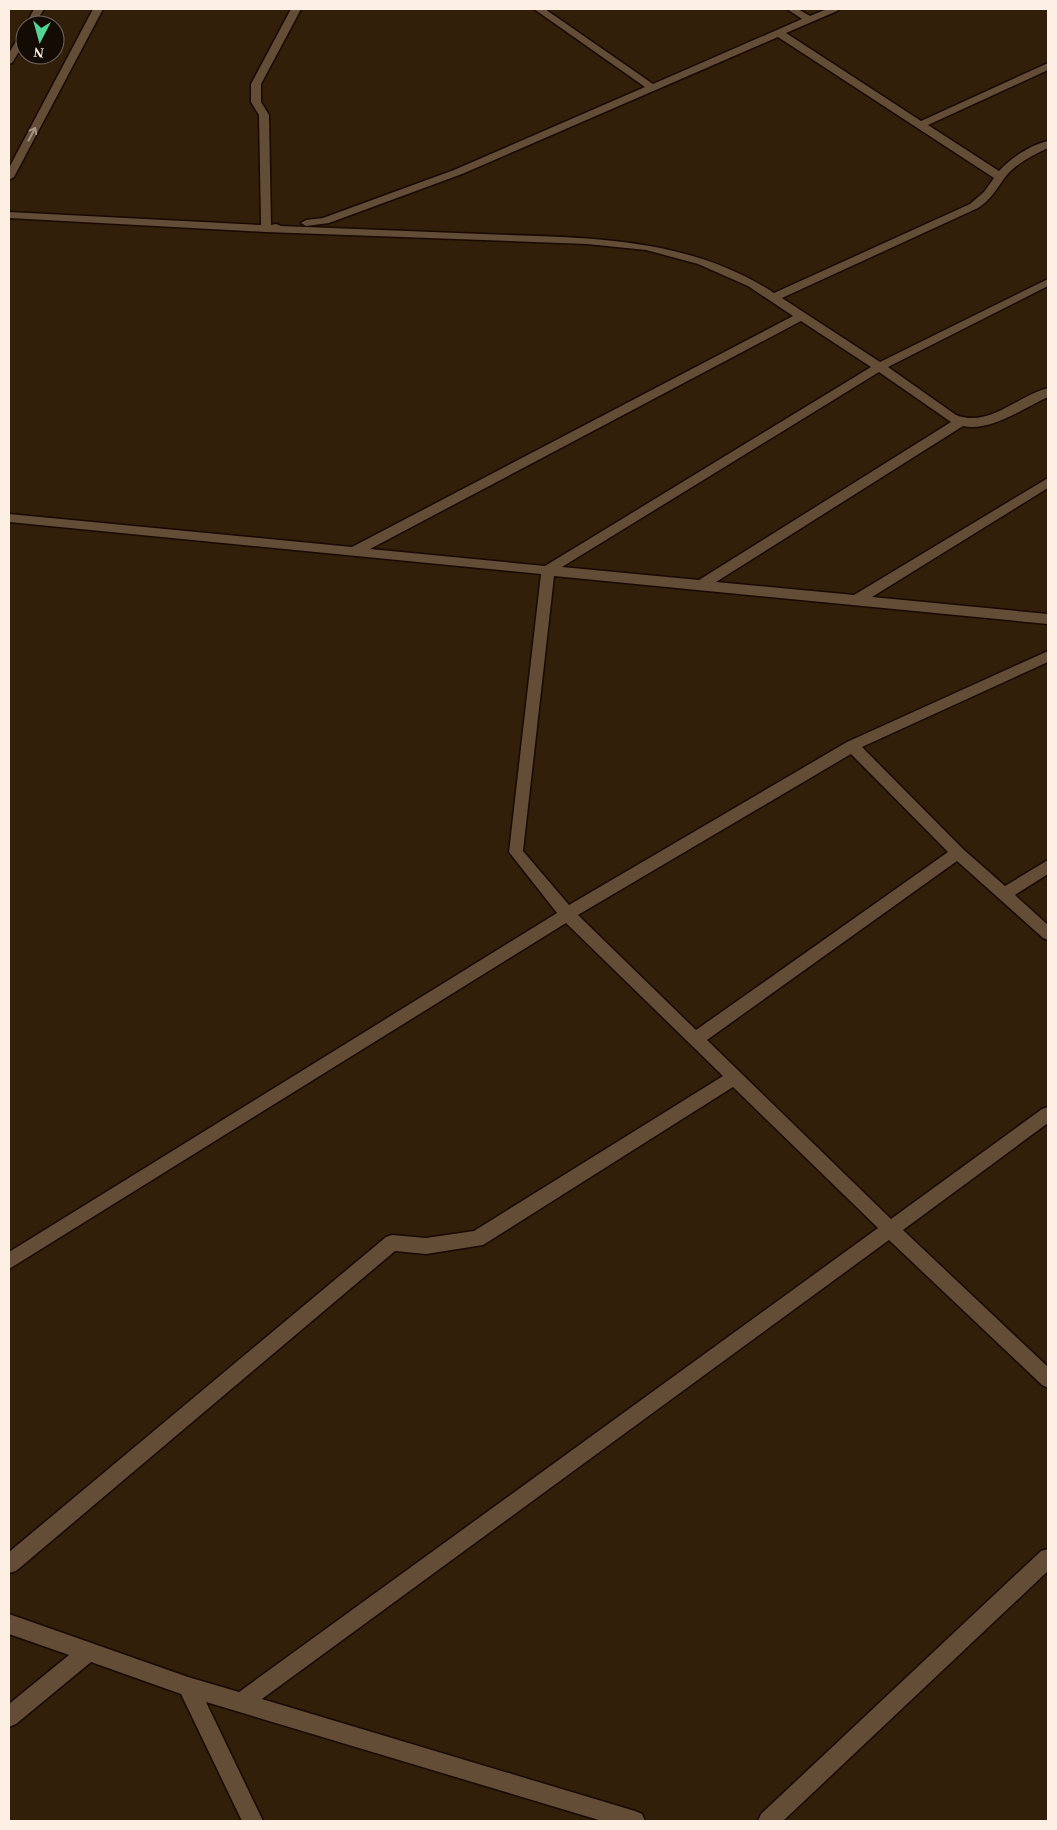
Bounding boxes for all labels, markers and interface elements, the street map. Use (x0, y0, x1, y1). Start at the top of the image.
north arrow (15, 15, 65, 65)
text: N (33, 44, 45, 60)
one-way arrow (28, 127, 37, 142)

